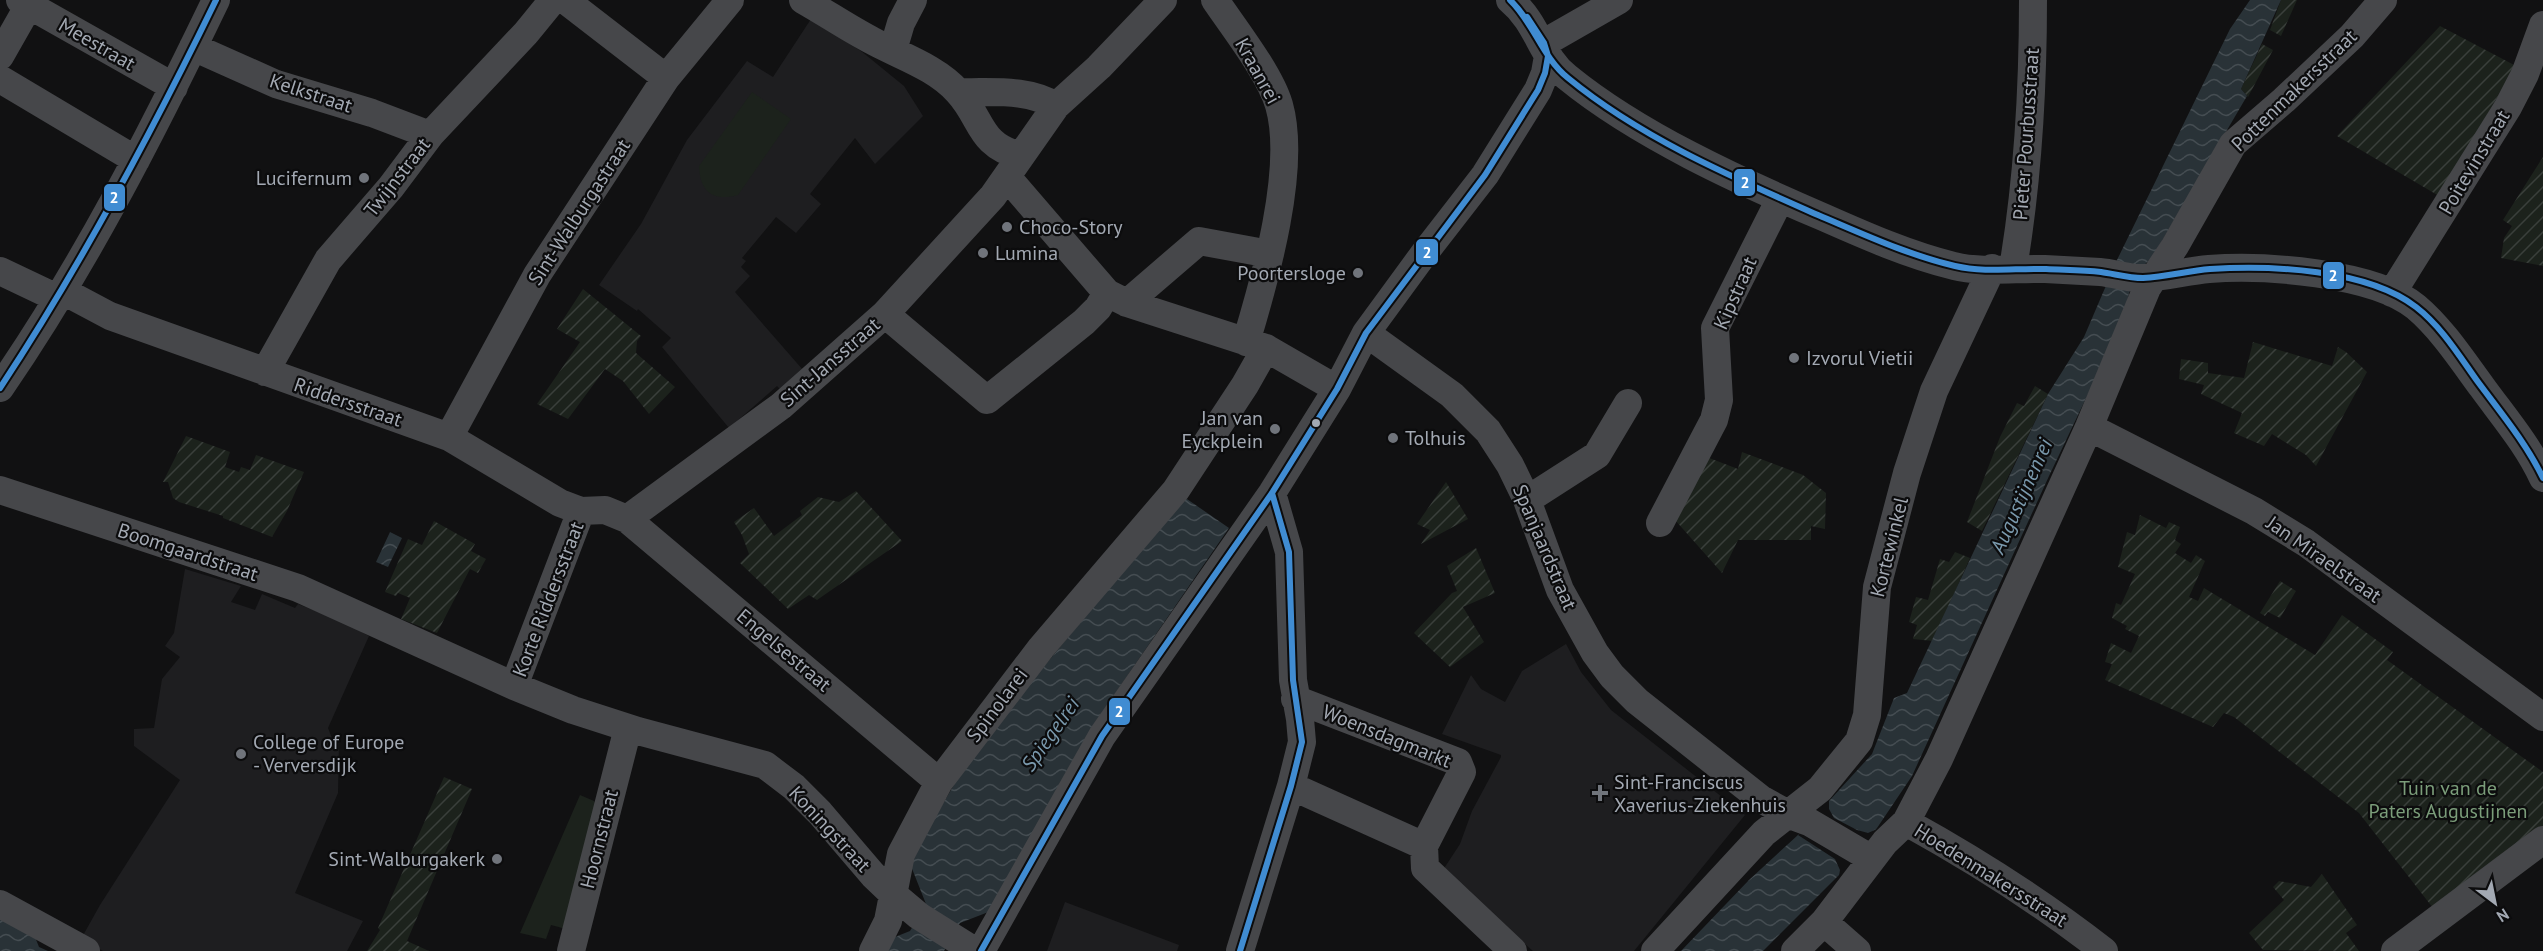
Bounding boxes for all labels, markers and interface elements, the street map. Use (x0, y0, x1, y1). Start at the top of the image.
street label: Meestraat (54, 12, 140, 77)
street label: Pottenmakersstraat (2226, 23, 2363, 157)
street label: Kraanrei (1229, 33, 1287, 109)
street label: Pieter Pourbusstraat (2007, 47, 2045, 221)
street label: Kelkstraat (266, 67, 356, 119)
street label: Poitevinstraat (2433, 105, 2515, 219)
street label: Twijnstraat (358, 132, 436, 222)
street label: Sint-Walburgastraat (522, 134, 636, 290)
place label: Lucifernum (256, 165, 352, 191)
line badge: 2 (1733, 168, 1756, 197)
marker: Lucifernum (357, 171, 371, 185)
text: 2 (1740, 172, 1750, 192)
line badge: 2 (103, 183, 126, 212)
text: 2 (109, 187, 119, 207)
place label: Choco-Story (1019, 214, 1123, 240)
marker: Choco-Story (1000, 220, 1014, 234)
line badge: 2 (1415, 238, 1439, 266)
place label: Lumina (995, 240, 1058, 266)
text: 2 (1422, 242, 1432, 262)
marker: Lumina (976, 246, 990, 260)
street label: Kipstraat (1707, 252, 1763, 333)
place label: Poortersloge (1237, 260, 1346, 286)
line badge: 2 (2322, 261, 2345, 290)
text: 2 (2328, 265, 2338, 285)
marker: Poortersloge (1351, 266, 1365, 280)
street label: Sint-Jansstraat (775, 311, 885, 412)
place label: Izvorul Vietii (1806, 345, 1913, 371)
marker: Izvorul Vietii (1787, 351, 1801, 365)
street label: Riddersstraat (290, 371, 406, 433)
place label: Jan van Eyckplein (1181, 405, 1263, 454)
unlabelled marker (1310, 417, 1322, 429)
marker: Jan van Eyckplein (1268, 422, 1282, 436)
place label: Tolhuis (1405, 425, 1466, 451)
marker: Tolhuis (1386, 431, 1400, 445)
water label: Augustijnenrei (1983, 434, 2059, 559)
street label: Spanjaardstraat (1507, 480, 1583, 614)
street label: Kortewinkel (1864, 494, 1914, 600)
street label: Jan Miraelstraat (2261, 509, 2387, 608)
street label: Boomgaardstraat (114, 517, 262, 587)
street label: Korte Riddersstraat (506, 517, 590, 680)
street label: Engelsestraat (731, 603, 837, 697)
street label: Spinolarei (961, 663, 1033, 747)
water label: Spiegelrei (1015, 691, 1086, 776)
line badge: 2 (1108, 697, 1131, 726)
street label: Woensdagmarkt (1319, 698, 1455, 774)
text: 2 (1114, 701, 1124, 721)
place label: College of Europe - Verversdijk (253, 729, 405, 778)
marker: College of Europe - Verversdijk (234, 747, 248, 761)
place label: Sint-Franciscus Xaverius-Ziekenhuis (1614, 769, 1786, 818)
park label: Tuin van de Paters Augustijnen (2369, 775, 2527, 824)
street label: Koningstraat (783, 780, 877, 878)
marker: Sint-Franciscus Xaverius-Ziekenhuis (1591, 784, 1609, 802)
street label: Hoornstraat (574, 787, 624, 891)
street label: Hoedenmakersstraat (1910, 817, 2073, 933)
place label: Sint-Walburgakerk (328, 846, 485, 872)
marker: Sint-Walburgakerk (490, 852, 504, 866)
north arrow (2465, 873, 2525, 933)
text: N (2493, 904, 2513, 927)

